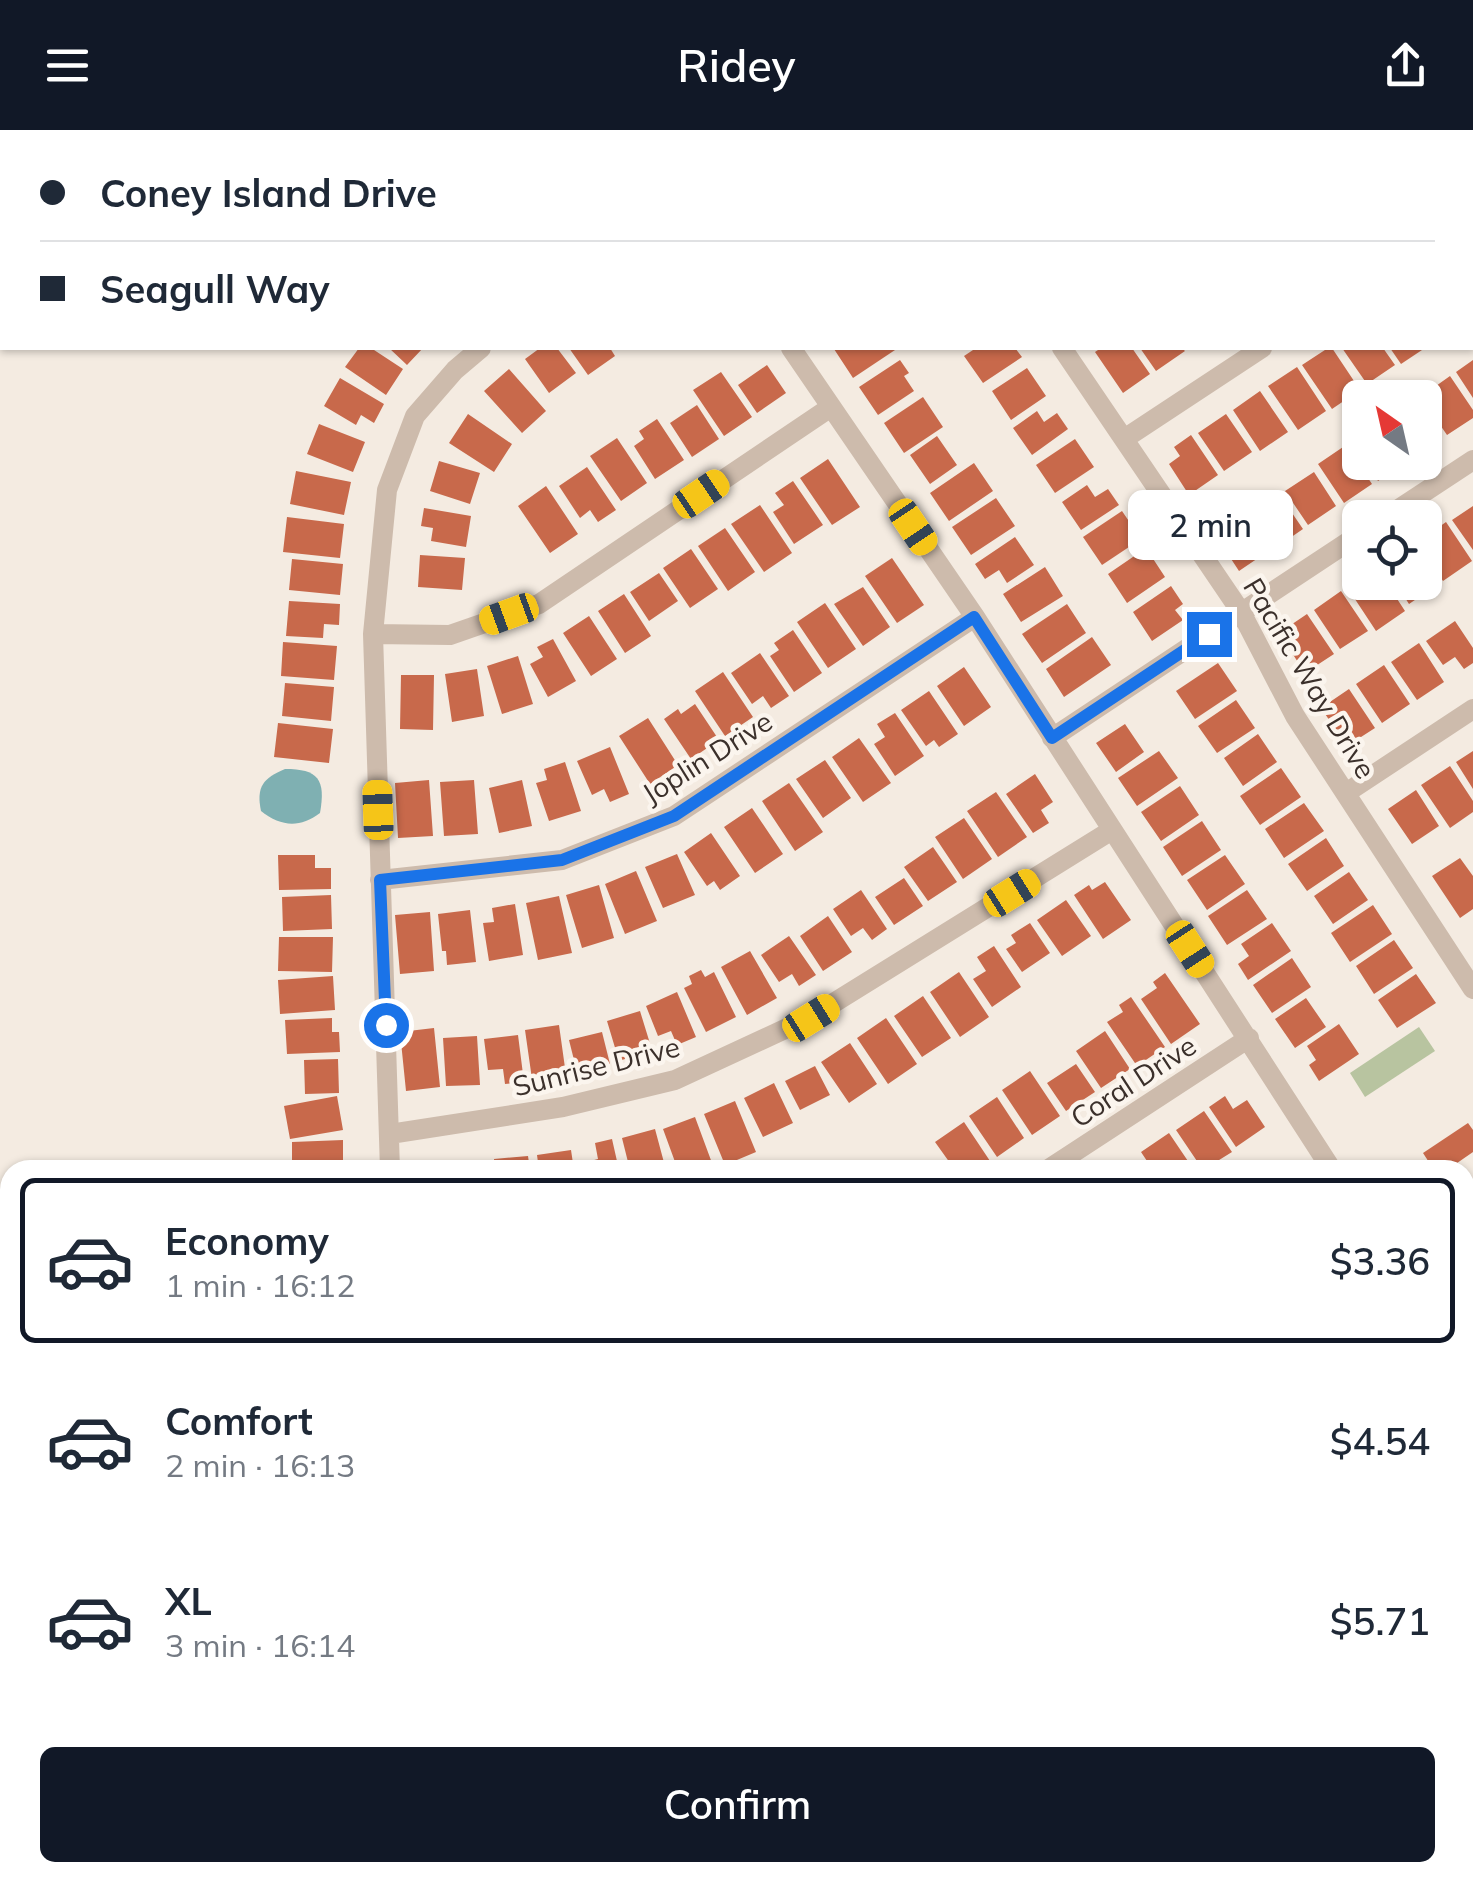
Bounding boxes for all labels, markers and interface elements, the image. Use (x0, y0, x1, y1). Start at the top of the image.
text: Ridey (677, 37, 796, 93)
icon: menu (40, 38, 95, 93)
icon: share (1378, 38, 1433, 93)
text: Coney Island Drive (100, 169, 437, 217)
text: Seagull Way (100, 265, 330, 313)
north arrow (1342, 380, 1442, 480)
map controls (1342, 380, 1442, 600)
car (668, 465, 734, 523)
callout: 2 min (1126, 489, 1292, 559)
car (884, 494, 942, 560)
button: locate (1342, 500, 1442, 600)
text: 2 min (1169, 505, 1252, 545)
street label: Pacific Way Drive (1236, 571, 1384, 785)
car (476, 590, 542, 638)
route end (1187, 612, 1232, 657)
street label: Joplin Drive (636, 703, 778, 811)
car (362, 779, 394, 841)
car (979, 864, 1045, 922)
car (1161, 916, 1219, 982)
car (778, 989, 844, 1047)
route start (364, 1003, 409, 1048)
street label: Coral Drive (1064, 1027, 1202, 1135)
street label: Sunrise Drive (509, 1028, 683, 1104)
icon: car (45, 1216, 135, 1306)
text: Economy (165, 1217, 329, 1265)
text: $3.36 (1330, 1237, 1430, 1285)
text: 1 min · 16:12 (165, 1265, 355, 1305)
icon: car (45, 1396, 135, 1486)
text: Comfort (165, 1397, 313, 1445)
text: $4.54 (1330, 1417, 1430, 1465)
text: 2 min · 16:13 (165, 1445, 355, 1485)
icon: car (45, 1576, 135, 1666)
text: XL (165, 1577, 212, 1625)
text: $5.71 (1330, 1597, 1430, 1645)
text: 3 min · 16:14 (165, 1625, 355, 1665)
button: Confirm (40, 1747, 1435, 1862)

